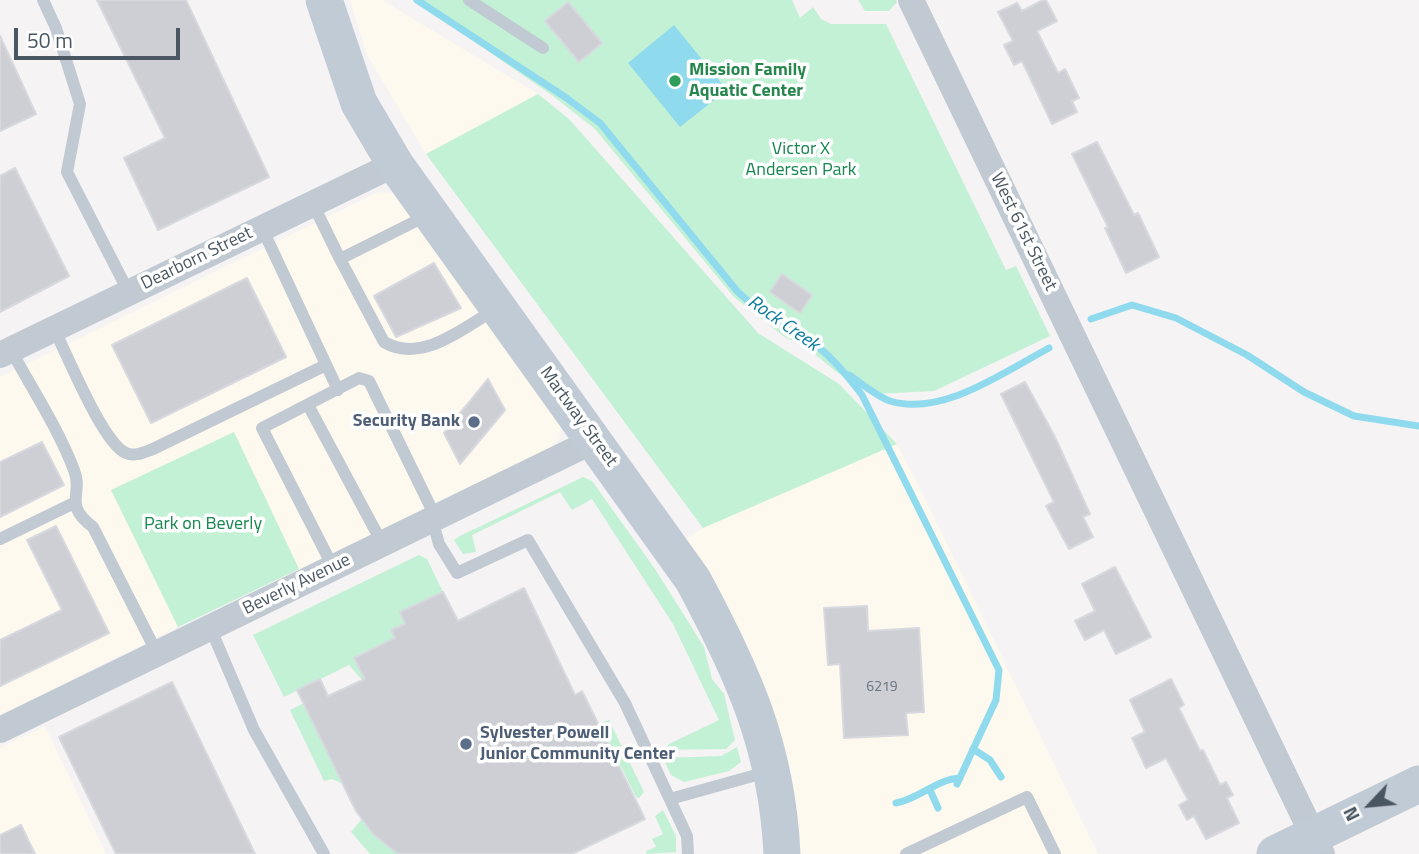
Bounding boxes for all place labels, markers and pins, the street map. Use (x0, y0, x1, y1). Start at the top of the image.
place label: Mission Family Aquatic Center (689, 60, 806, 102)
marker: Mission Family Aquatic Center (667, 73, 683, 89)
place label: Security Bank (353, 411, 460, 433)
marker: Security Bank (466, 414, 482, 430)
place label: Sylvester Powell Junior Community Center (480, 723, 675, 766)
marker: Sylvester Powell Junior Community Center (458, 736, 474, 752)

